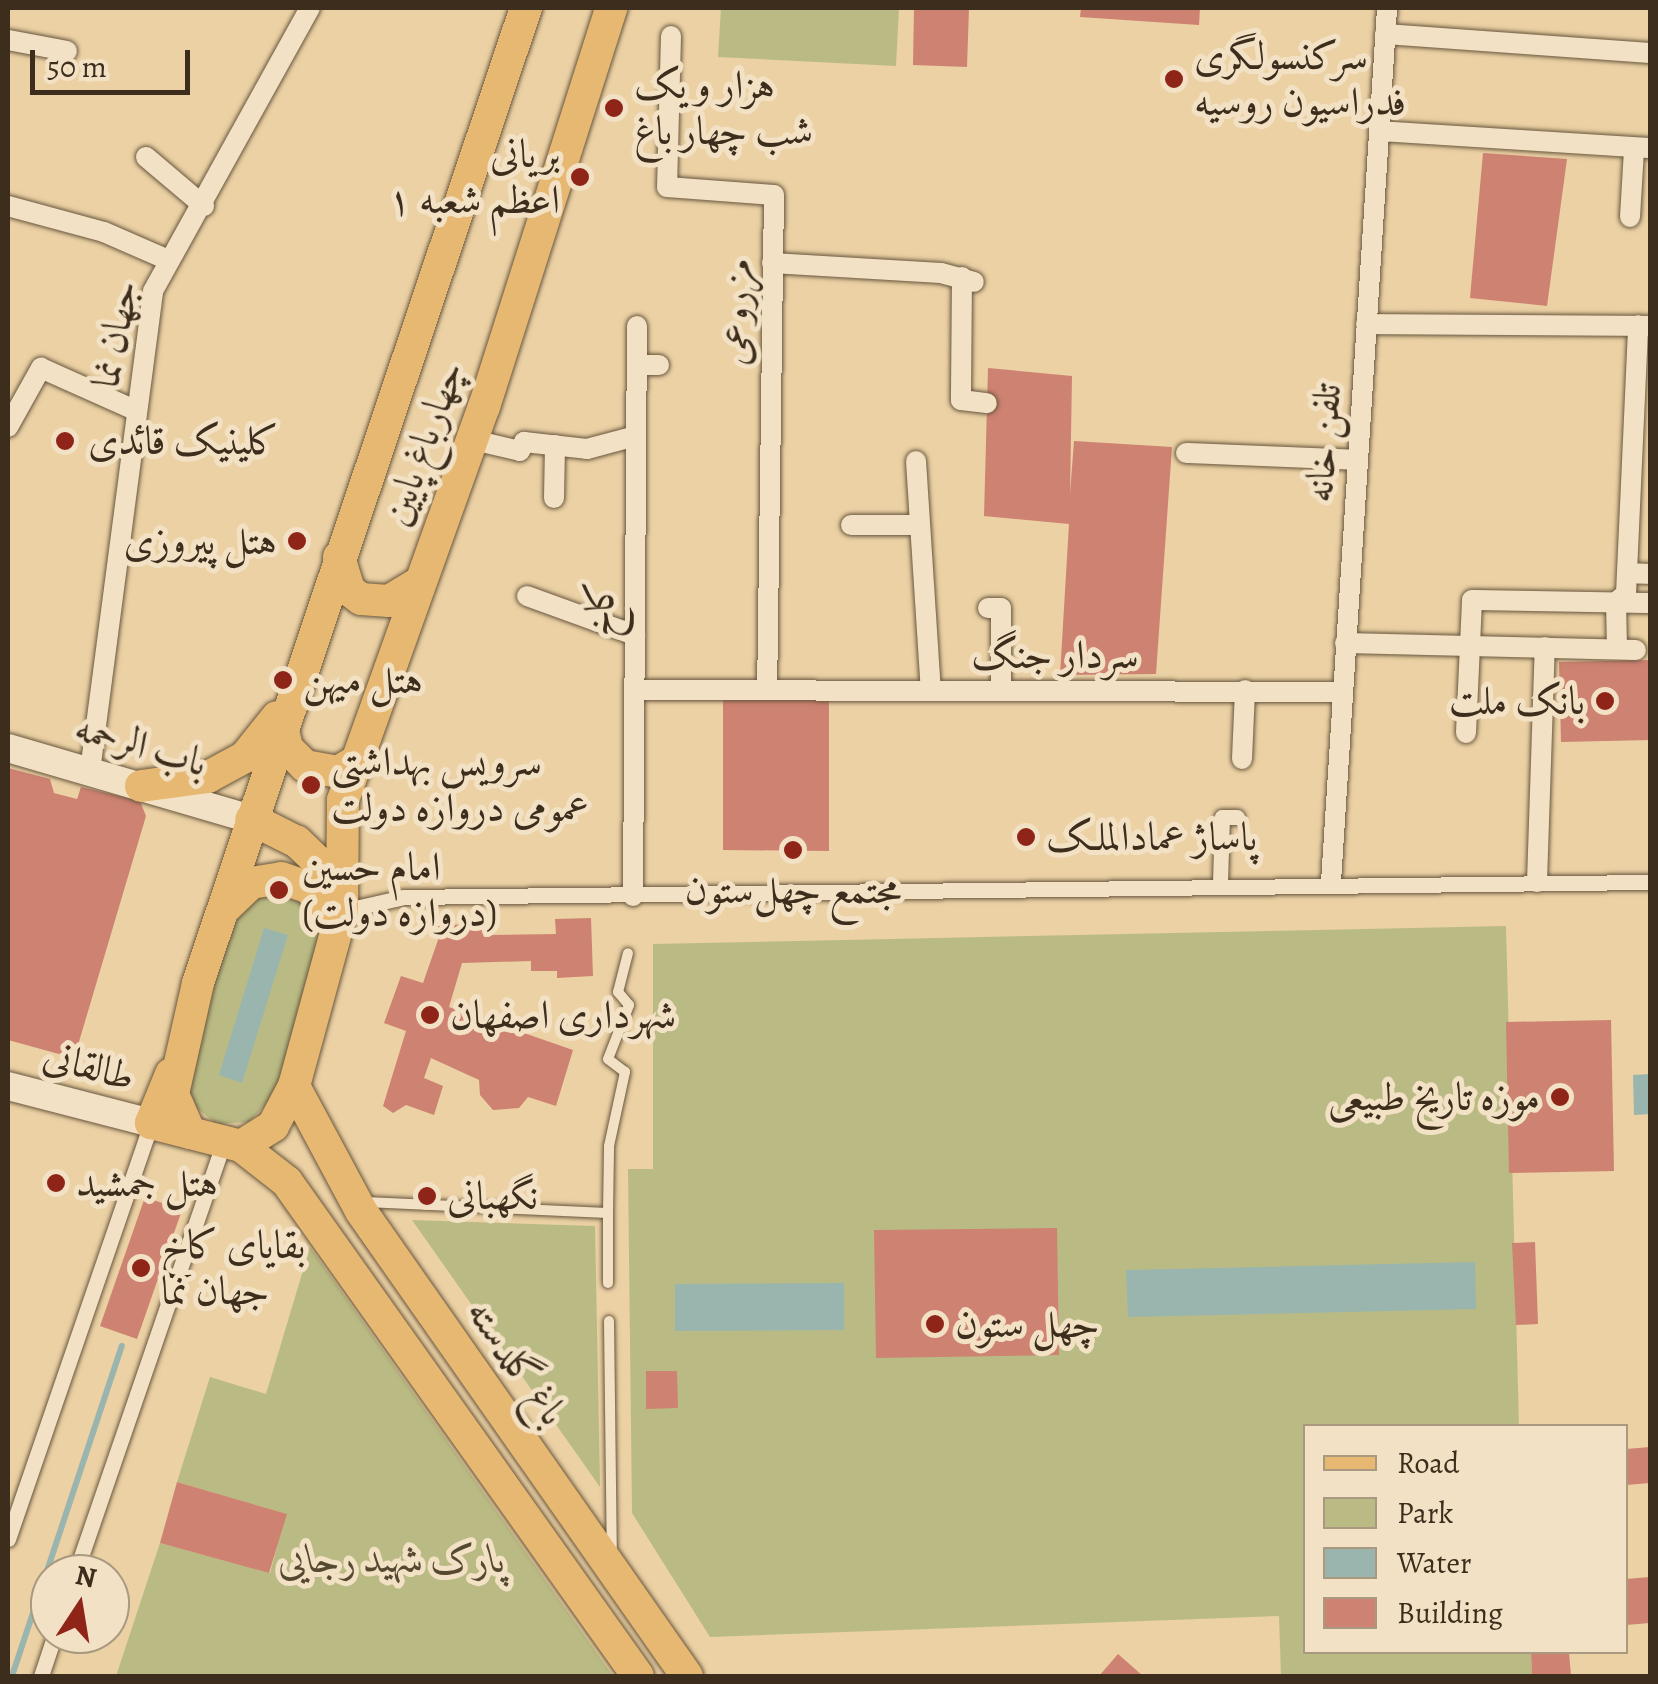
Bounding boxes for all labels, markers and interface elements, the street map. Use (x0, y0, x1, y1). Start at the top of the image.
scale bar (35, 30, 195, 92)
place label: سرکنسولگری فدراسیون روسیه (1194, 32, 1406, 126)
text: 50 m (47, 47, 107, 87)
place label: هزار و یک شب چهار باغ (634, 61, 813, 155)
marker: سرکنسولگری فدراسیون روسیه (1163, 68, 1185, 90)
marker: هزار و یک شب چهار باغ (603, 97, 625, 119)
place label: بریانی اعظم شعبه ۱ (388, 130, 560, 224)
marker: بریانی اعظم شعبه ۱ (569, 166, 591, 188)
street label: مزروعی (710, 257, 762, 367)
street label: جهان نما (81, 276, 149, 392)
street label: چهارباغ پایین (371, 354, 475, 532)
street label: تلفن خانه (1295, 382, 1351, 504)
place label: کلینیک قائدی (88, 417, 279, 465)
marker: کلینیک قائدی (52, 428, 78, 454)
place label: هتل پیروزی (123, 517, 277, 565)
marker: هتل پیروزی (286, 530, 308, 552)
street label: کاخ (576, 580, 624, 638)
street label: سردار جنگ (971, 631, 1139, 679)
place label: هتل میهن (303, 656, 423, 704)
marker: هتل میهن (272, 669, 294, 691)
place label: بانک ملت (1449, 677, 1585, 725)
marker: بانک ملت (1594, 690, 1616, 712)
street label: باب الرحمه (69, 703, 213, 787)
place label: سرویس بهداشتی عمومی دروازه دولت (331, 738, 589, 832)
marker: سرویس بهداشتی عمومی دروازه دولت (300, 774, 322, 796)
place label: پاساژ عمادالملک (1046, 813, 1257, 861)
marker: پاساژ عمادالملک (1015, 826, 1037, 848)
marker: مجتمع چهل‌ستون (782, 839, 804, 861)
place label: امام حسین (دروازه دولت) (302, 843, 498, 937)
place label: مجتمع چهل‌ستون (685, 866, 901, 914)
marker: امام حسین (دروازه دولت) (266, 877, 292, 903)
place label: شهرداری اصفهان (450, 991, 676, 1039)
marker: شهرداری اصفهان (419, 1004, 441, 1026)
street label: طالقانی (38, 1031, 140, 1101)
place label: موزه تاریخ طبیعی (1328, 1073, 1540, 1121)
marker: موزه تاریخ طبیعی (1549, 1086, 1571, 1108)
place label: هتل جمشید (76, 1159, 218, 1207)
marker: هتل جمشید (45, 1172, 67, 1194)
place label: نگهبانی (447, 1172, 538, 1220)
marker: نگهبانی (416, 1185, 438, 1207)
place label: بقایای کاخ جهان نما (161, 1221, 306, 1315)
marker: بقایای کاخ جهان نما (130, 1257, 152, 1279)
street label: باغ گلدسته (456, 1290, 578, 1434)
place label: چهل ستون (955, 1300, 1100, 1348)
marker: چهل ستون (924, 1313, 946, 1335)
legend (1303, 1424, 1628, 1654)
text: Road (1397, 1443, 1459, 1483)
text: Park (1397, 1493, 1453, 1533)
park label: پارک شهید رجایی (278, 1535, 506, 1583)
text: Water (1397, 1543, 1471, 1583)
north arrow (30, 1554, 130, 1654)
text: N (72, 1556, 100, 1597)
text: Building (1397, 1593, 1503, 1633)

